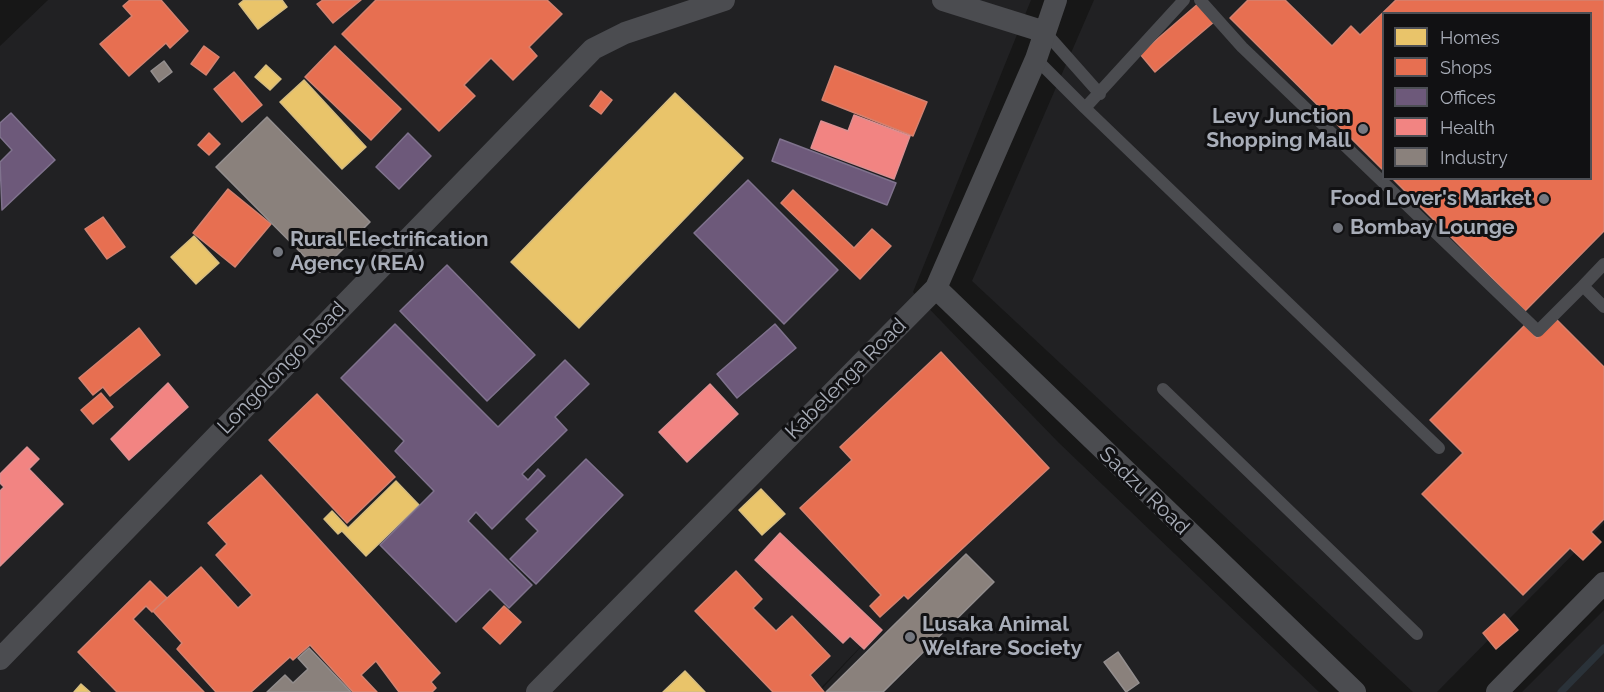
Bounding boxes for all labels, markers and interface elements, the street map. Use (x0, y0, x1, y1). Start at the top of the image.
legend (1382, 12, 1592, 180)
text: Homes (1440, 27, 1500, 48)
text: Shops (1440, 57, 1492, 78)
text: Offices (1440, 87, 1496, 108)
place label: Levy Junction Shopping Mall (1206, 104, 1351, 154)
text: Health (1440, 117, 1495, 138)
marker: Levy Junction Shopping Mall (1356, 122, 1370, 136)
text: Industry (1440, 147, 1508, 168)
place label: Food Lover's Market (1330, 186, 1532, 212)
marker: Food Lover's Market (1537, 192, 1551, 206)
place label: Bombay Lounge (1350, 215, 1515, 241)
marker: Bombay Lounge (1331, 221, 1345, 235)
place label: Rural Electrification Agency (REA) (290, 227, 488, 277)
marker: Rural Electrification Agency (REA) (271, 245, 285, 259)
street label: Longolongo Road (213, 297, 351, 439)
street label: Kabelenga Road (780, 313, 912, 445)
street label: Sadzu Road (1094, 442, 1194, 540)
place label: Lusaka Animal Welfare Society (922, 612, 1082, 662)
marker: Lusaka Animal Welfare Society (903, 630, 917, 644)

